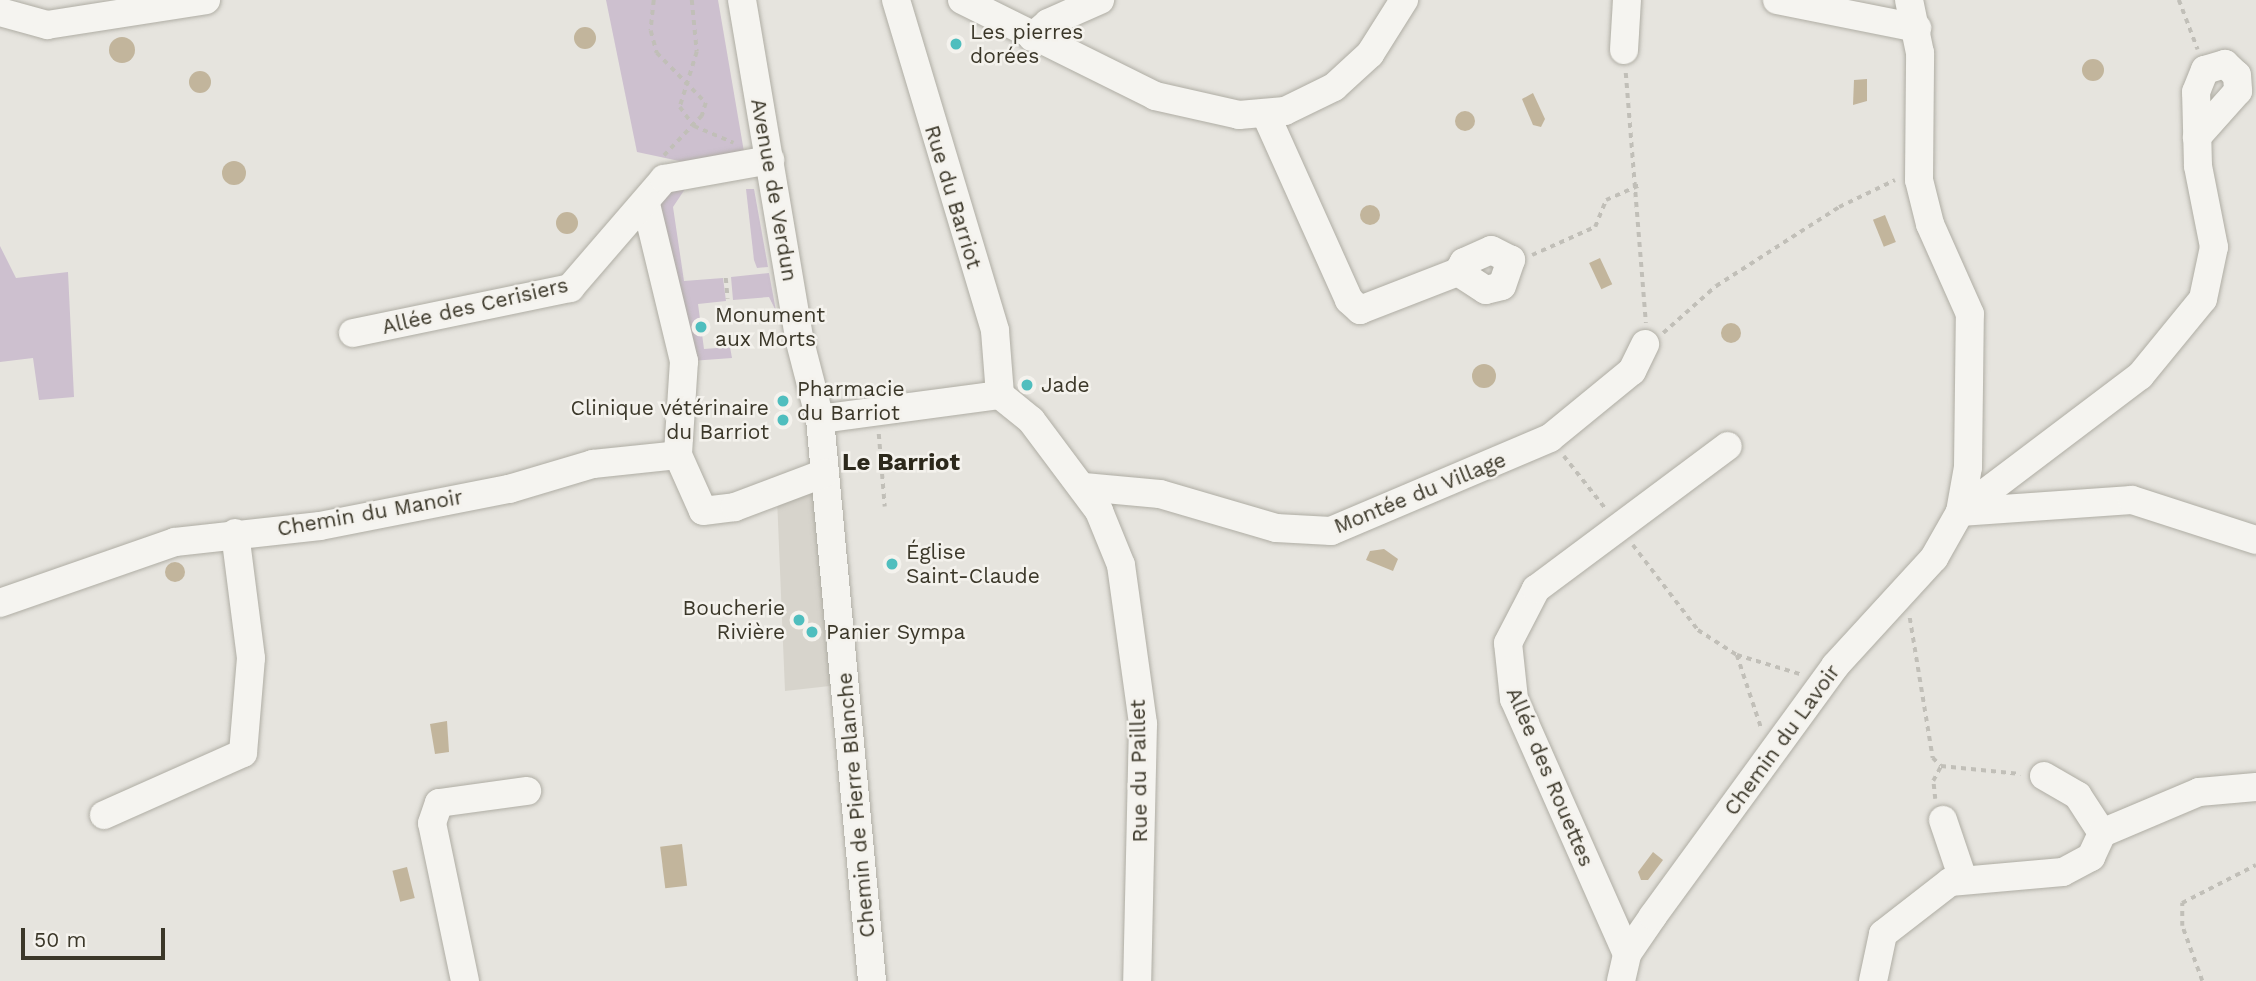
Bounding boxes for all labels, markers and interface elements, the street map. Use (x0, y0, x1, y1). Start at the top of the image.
place label: Les pierres dorées (970, 19, 1083, 69)
marker: Les pierres dorées (948, 36, 964, 52)
street label: Avenue de Verdun (745, 96, 803, 284)
street label: Rue du Barriot (919, 122, 987, 272)
street label: Allée des Cerisiers (379, 272, 571, 340)
place label: Monument aux Morts (715, 302, 825, 352)
marker: Monument aux Morts (693, 319, 709, 335)
place label: Jade (1041, 372, 1090, 398)
place label: Pharmacie du Barriot (797, 376, 905, 426)
marker: Jade (1019, 377, 1035, 393)
marker: Pharmacie du Barriot (775, 393, 791, 409)
place label: Clinique vétérinaire du Barriot (570, 395, 769, 445)
marker: Clinique vétérinaire du Barriot (775, 412, 791, 428)
street label: Montée du Village (1330, 447, 1510, 539)
district label: Le Barriot (842, 449, 960, 477)
street label: Chemin du Manoir (275, 484, 465, 542)
place label: Église Saint-Claude (906, 539, 1040, 589)
marker: Église Saint-Claude (884, 556, 900, 572)
place label: Boucherie Rivière (683, 595, 785, 645)
marker: Boucherie Rivière (791, 612, 807, 628)
place label: Panier Sympa (826, 619, 966, 645)
marker: Panier Sympa (804, 624, 820, 640)
street label: Chemin du Lavoir (1719, 660, 1845, 820)
street label: Chemin de Pierre Blanche (832, 671, 880, 939)
street label: Allée des Rouettes (1501, 684, 1599, 870)
street label: Rue du Paillet (1125, 699, 1153, 843)
scale bar (24, 914, 168, 958)
text: 50 m (34, 927, 86, 952)

